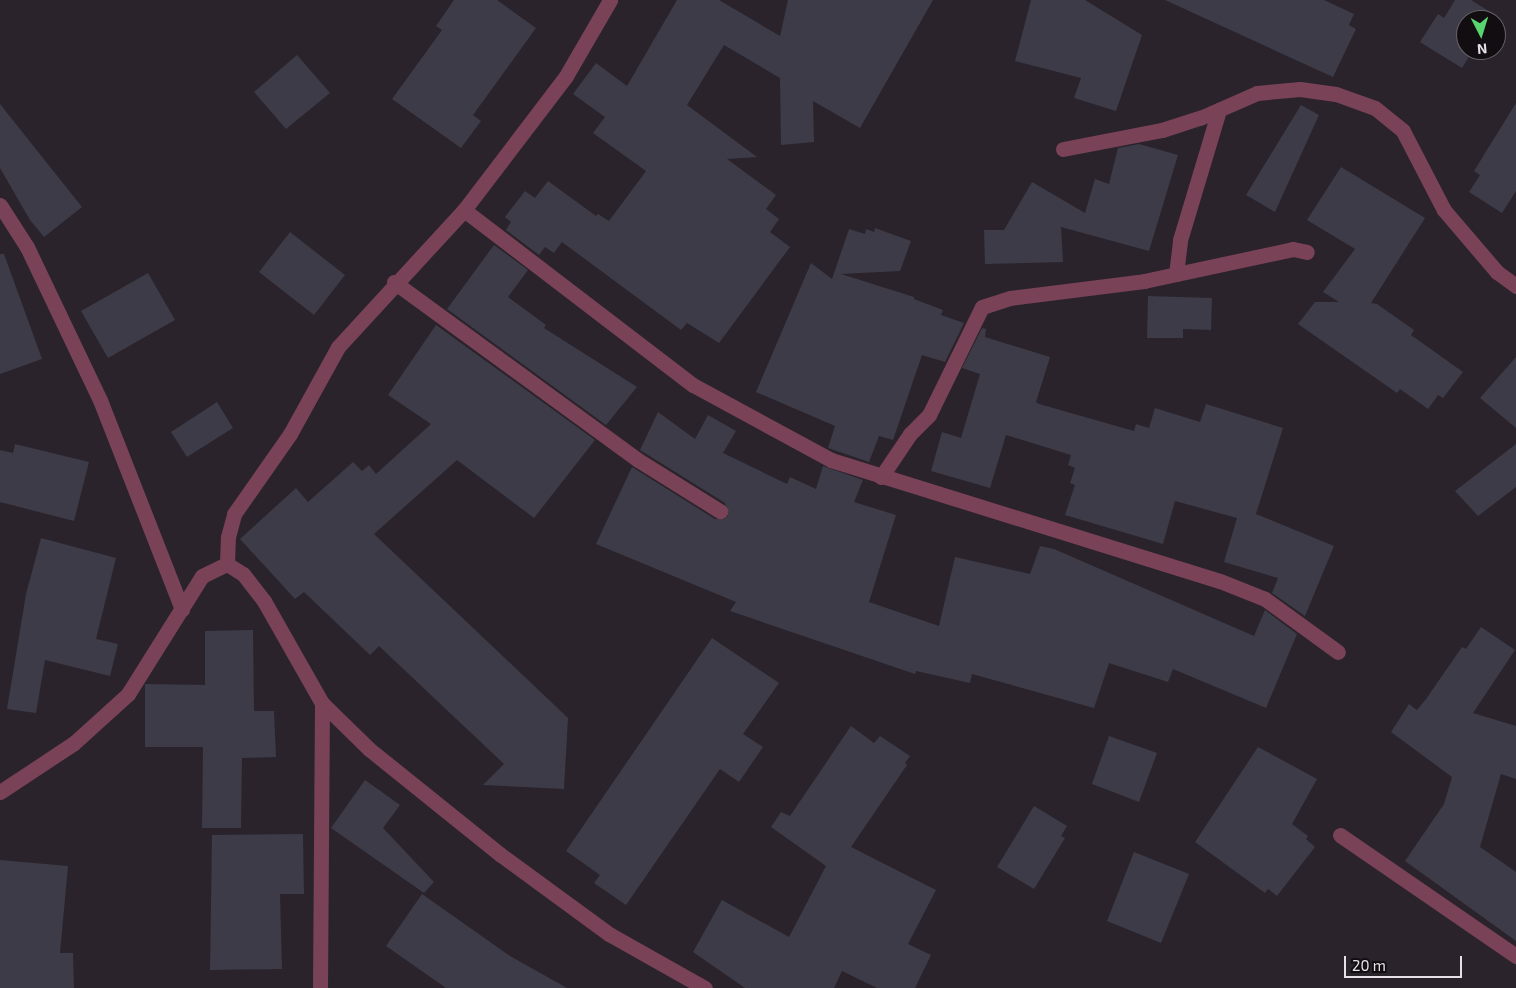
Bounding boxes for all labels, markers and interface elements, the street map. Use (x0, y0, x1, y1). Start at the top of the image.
north arrow (1456, 10, 1506, 60)
text: N (1476, 41, 1488, 58)
scale bar (1346, 946, 1464, 978)
text: 20 m (1352, 956, 1386, 974)

